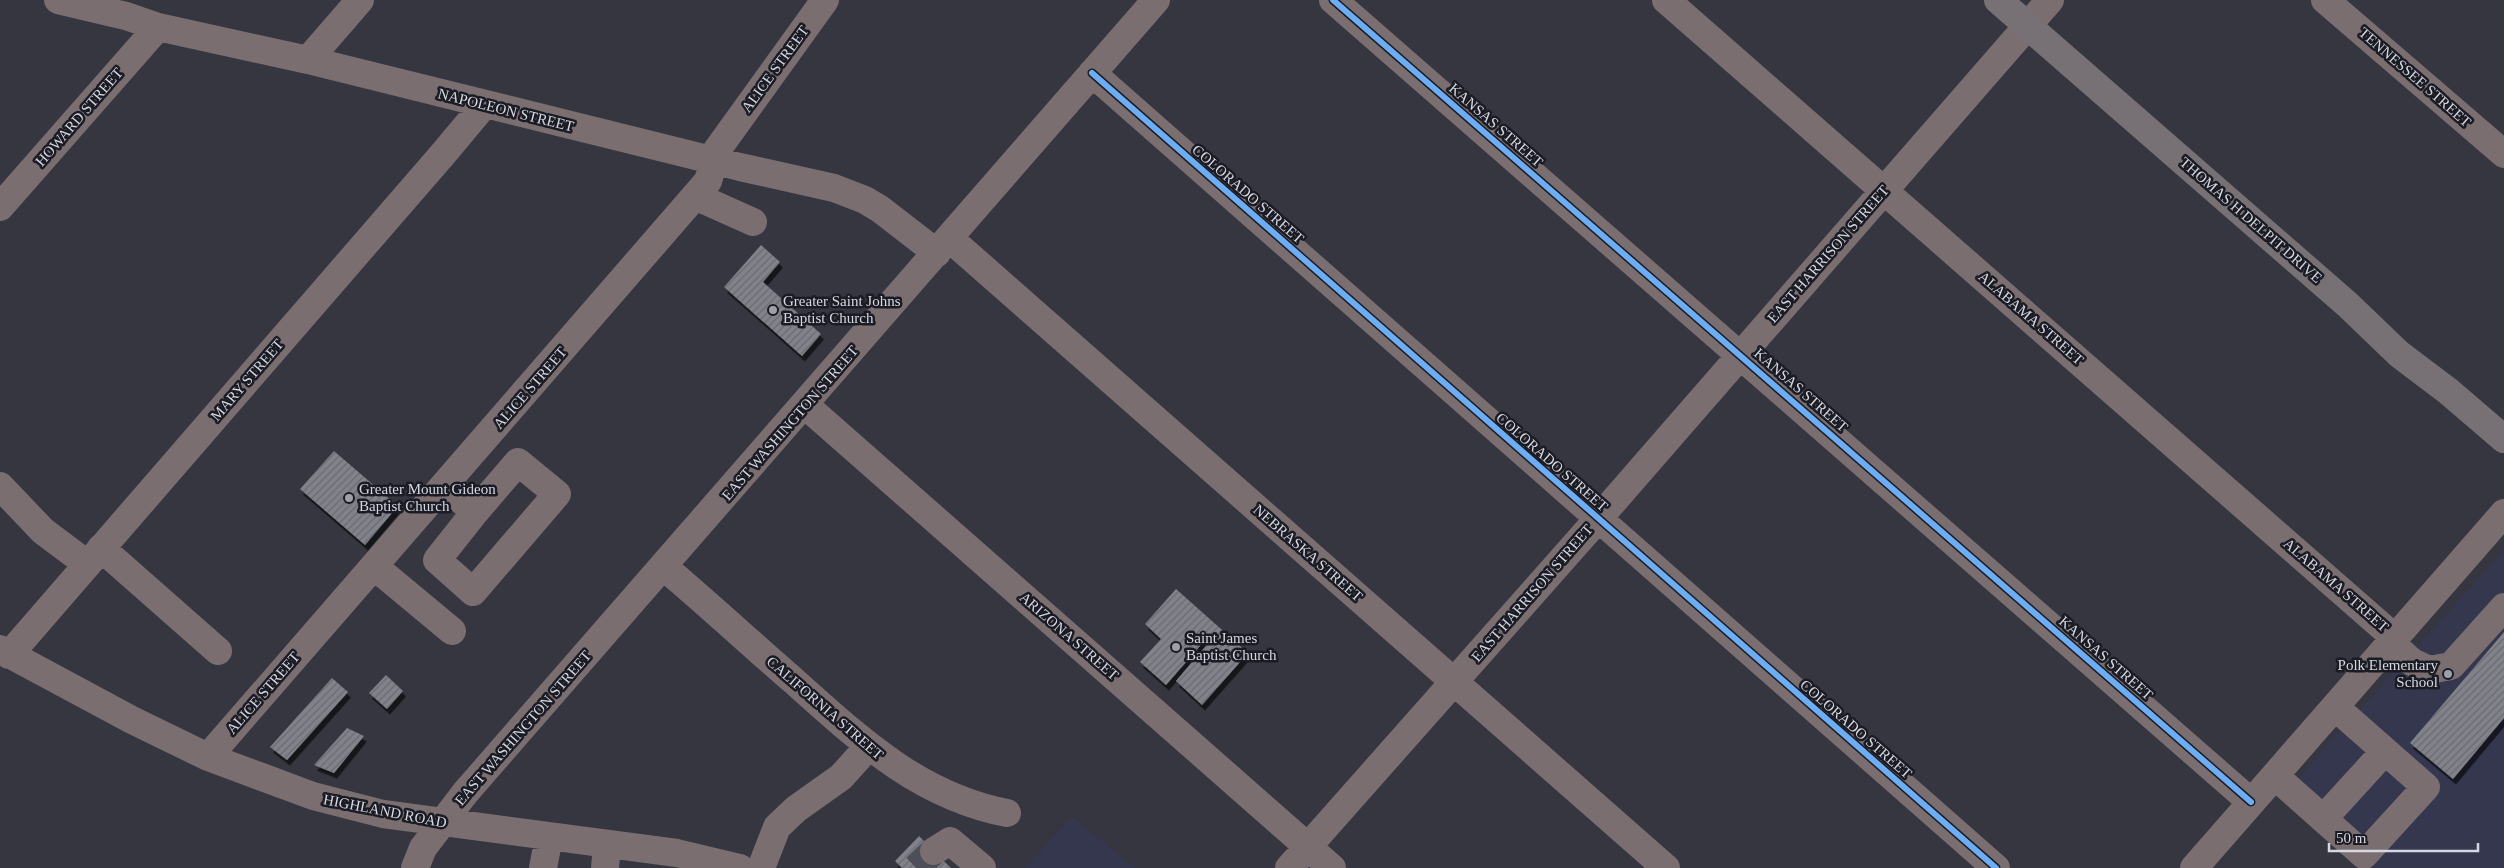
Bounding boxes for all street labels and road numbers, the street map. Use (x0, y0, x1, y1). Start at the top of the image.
street label: ALICE STREET (738, 23, 812, 115)
street label: TENNESSEE STREET (2356, 24, 2474, 130)
street label: HOWARD STREET (32, 65, 126, 169)
street label: KANSAS STREET (1446, 80, 1546, 170)
street label: NAPOLEON STREET (436, 85, 576, 135)
street label: COLORADO STREET (1189, 141, 1307, 247)
street label: THOMAS H DELPIT DRIVE (2177, 154, 2325, 286)
street label: EAST HARRISON STREET (1764, 182, 1892, 326)
street label: ALABAMA STREET (1975, 268, 2087, 368)
street label: MARY STREET (207, 336, 287, 424)
street label: EAST WASHINGTON STREET (719, 343, 861, 503)
street label: ALICE STREET (490, 344, 570, 432)
street label: KANSAS STREET (1751, 345, 1851, 435)
street label: COLORADO STREET (1493, 409, 1611, 515)
street label: NEBRASKA STREET (1250, 501, 1366, 605)
street label: EAST HARRISON STREET (1468, 521, 1596, 665)
street label: ALABAMA STREET (2280, 535, 2392, 635)
street label: ARIZONA STREET (1016, 589, 1122, 683)
street label: KANSAS STREET (2056, 613, 2156, 703)
street label: EAST WASHINGTON STREET (452, 648, 594, 808)
street label: ALICE STREET (223, 649, 303, 737)
street label: CALIFORNIA STREET (764, 653, 886, 763)
street label: COLORADO STREET (1797, 676, 1915, 782)
street label: HIGHLAND ROAD (322, 791, 448, 831)

